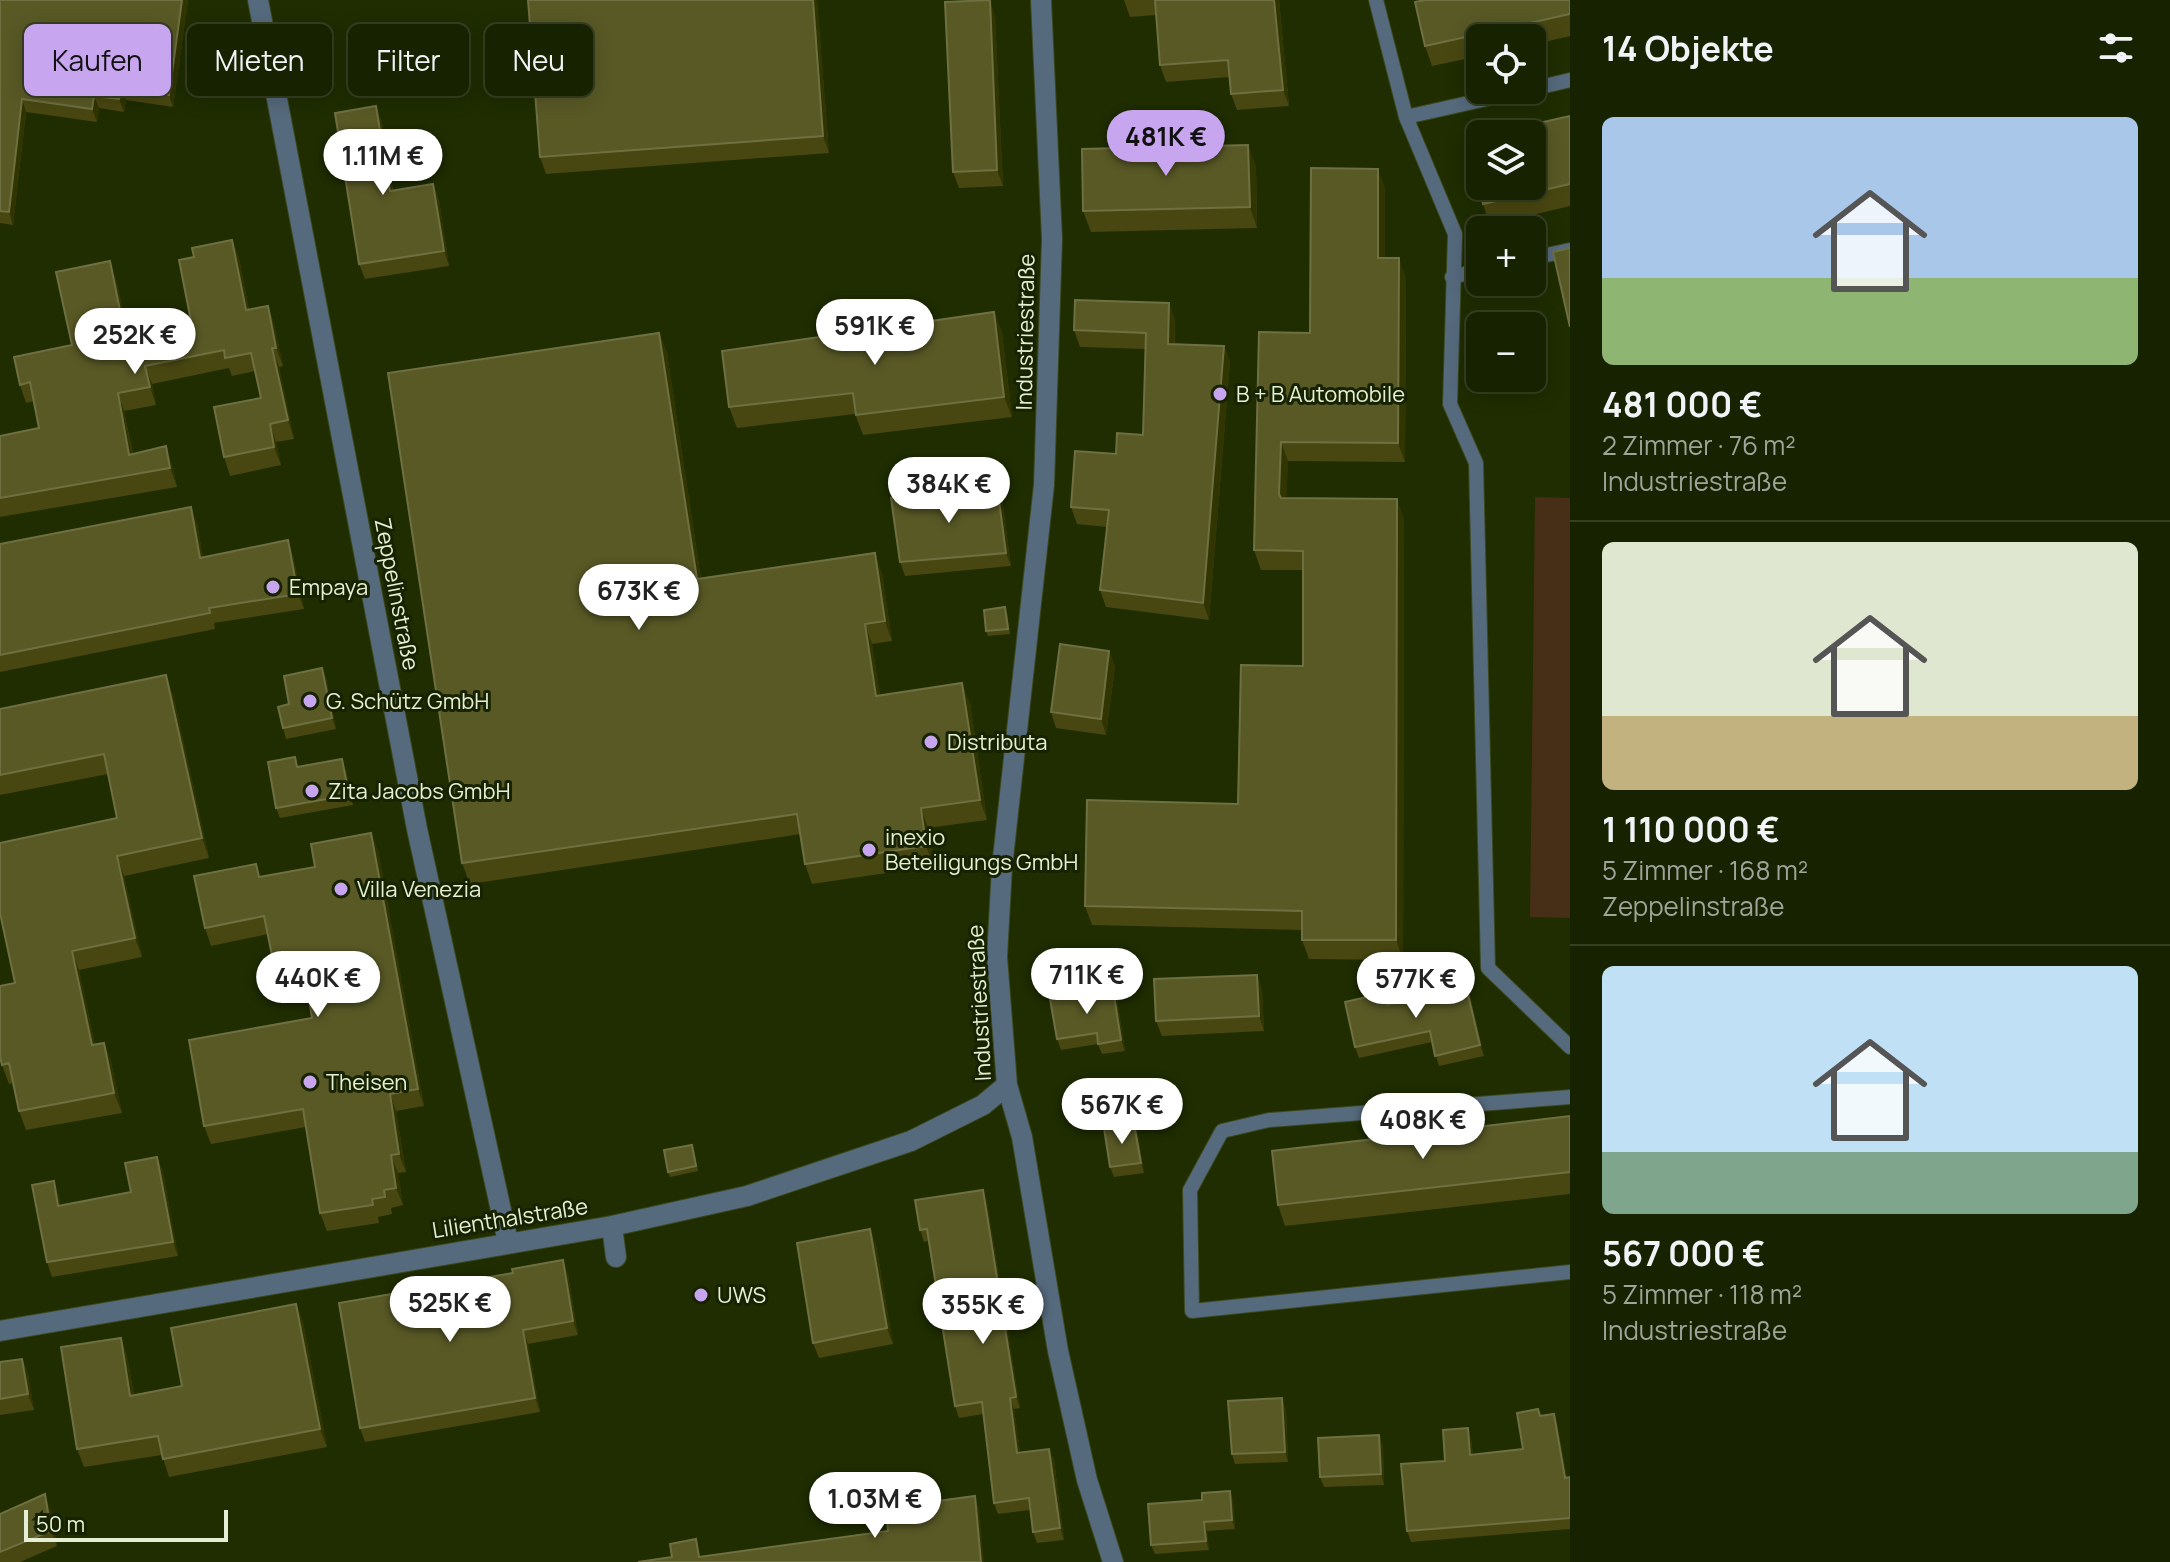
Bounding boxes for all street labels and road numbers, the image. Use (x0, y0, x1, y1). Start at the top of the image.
street label: Industriestraße (1009, 253, 1041, 411)
street label: Zeppelinstraße (368, 515, 426, 673)
street label: Industriestraße (960, 924, 998, 1082)
street label: Lilienthalstraße (430, 1191, 590, 1245)

